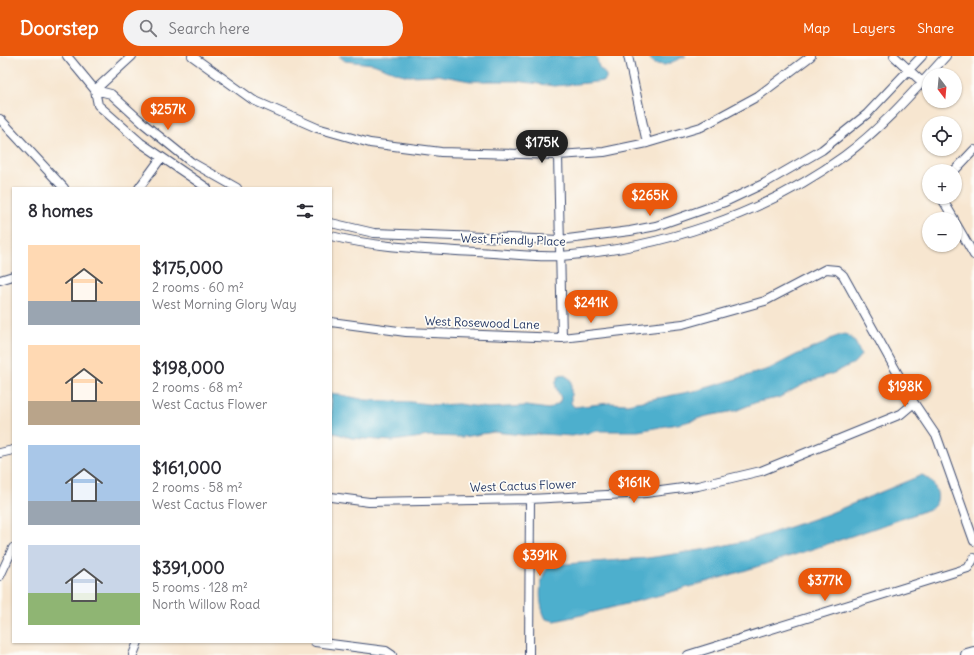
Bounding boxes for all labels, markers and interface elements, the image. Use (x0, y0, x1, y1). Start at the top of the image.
search box (123, 10, 403, 46)
text: Doorstep (20, 16, 99, 40)
icon: search (137, 17, 159, 39)
text: Search here (169, 19, 250, 38)
text: Map (803, 19, 830, 37)
text: Layers (852, 19, 895, 37)
text: Share (917, 19, 954, 37)
north arrow (922, 68, 962, 108)
map controls (922, 68, 962, 252)
pin: $257K (140, 97, 196, 131)
text: $257K (150, 101, 186, 118)
button: locate (922, 116, 962, 156)
pin: $175K (514, 130, 570, 164)
text: $175K (525, 134, 559, 151)
button: + (922, 164, 962, 204)
pin: $265K (622, 183, 678, 217)
text: $265K (631, 187, 669, 204)
text: 8 homes (28, 200, 93, 222)
icon: filters (294, 200, 316, 222)
button: − (922, 212, 962, 252)
street label: West Friendly Place (460, 230, 566, 249)
text: $175,000 (152, 257, 223, 279)
icon: home (60, 261, 108, 309)
text: 2 rooms · 60 m² (152, 279, 244, 296)
pin: $241K (563, 290, 619, 324)
text: $241K (574, 294, 608, 311)
text: West Morning Glory Way (152, 296, 297, 313)
street label: West Rosewood Lane (424, 313, 540, 332)
text: $198,000 (152, 357, 225, 379)
icon: home (60, 361, 108, 409)
pin: $198K (877, 374, 933, 408)
text: $198K (887, 378, 923, 395)
text: 2 rooms · 68 m² (152, 379, 243, 396)
text: West Cactus Flower (152, 396, 267, 413)
text: $161,000 (152, 457, 222, 479)
icon: home (60, 461, 108, 509)
pin: $161K (606, 470, 662, 504)
text: $161K (618, 474, 650, 491)
street label: West Cactus Flower (470, 476, 577, 495)
text: 2 rooms · 58 m² (152, 479, 243, 496)
text: West Cactus Flower (152, 496, 267, 513)
pin: $391K (512, 543, 568, 577)
text: $391K (522, 547, 558, 564)
text: $391,000 (152, 557, 225, 579)
icon: home (60, 561, 108, 609)
pin: $377K (797, 568, 853, 602)
text: $377K (807, 572, 843, 589)
text: 5 rooms · 128 m² (152, 579, 248, 596)
text: North Willow Road (152, 596, 260, 613)

